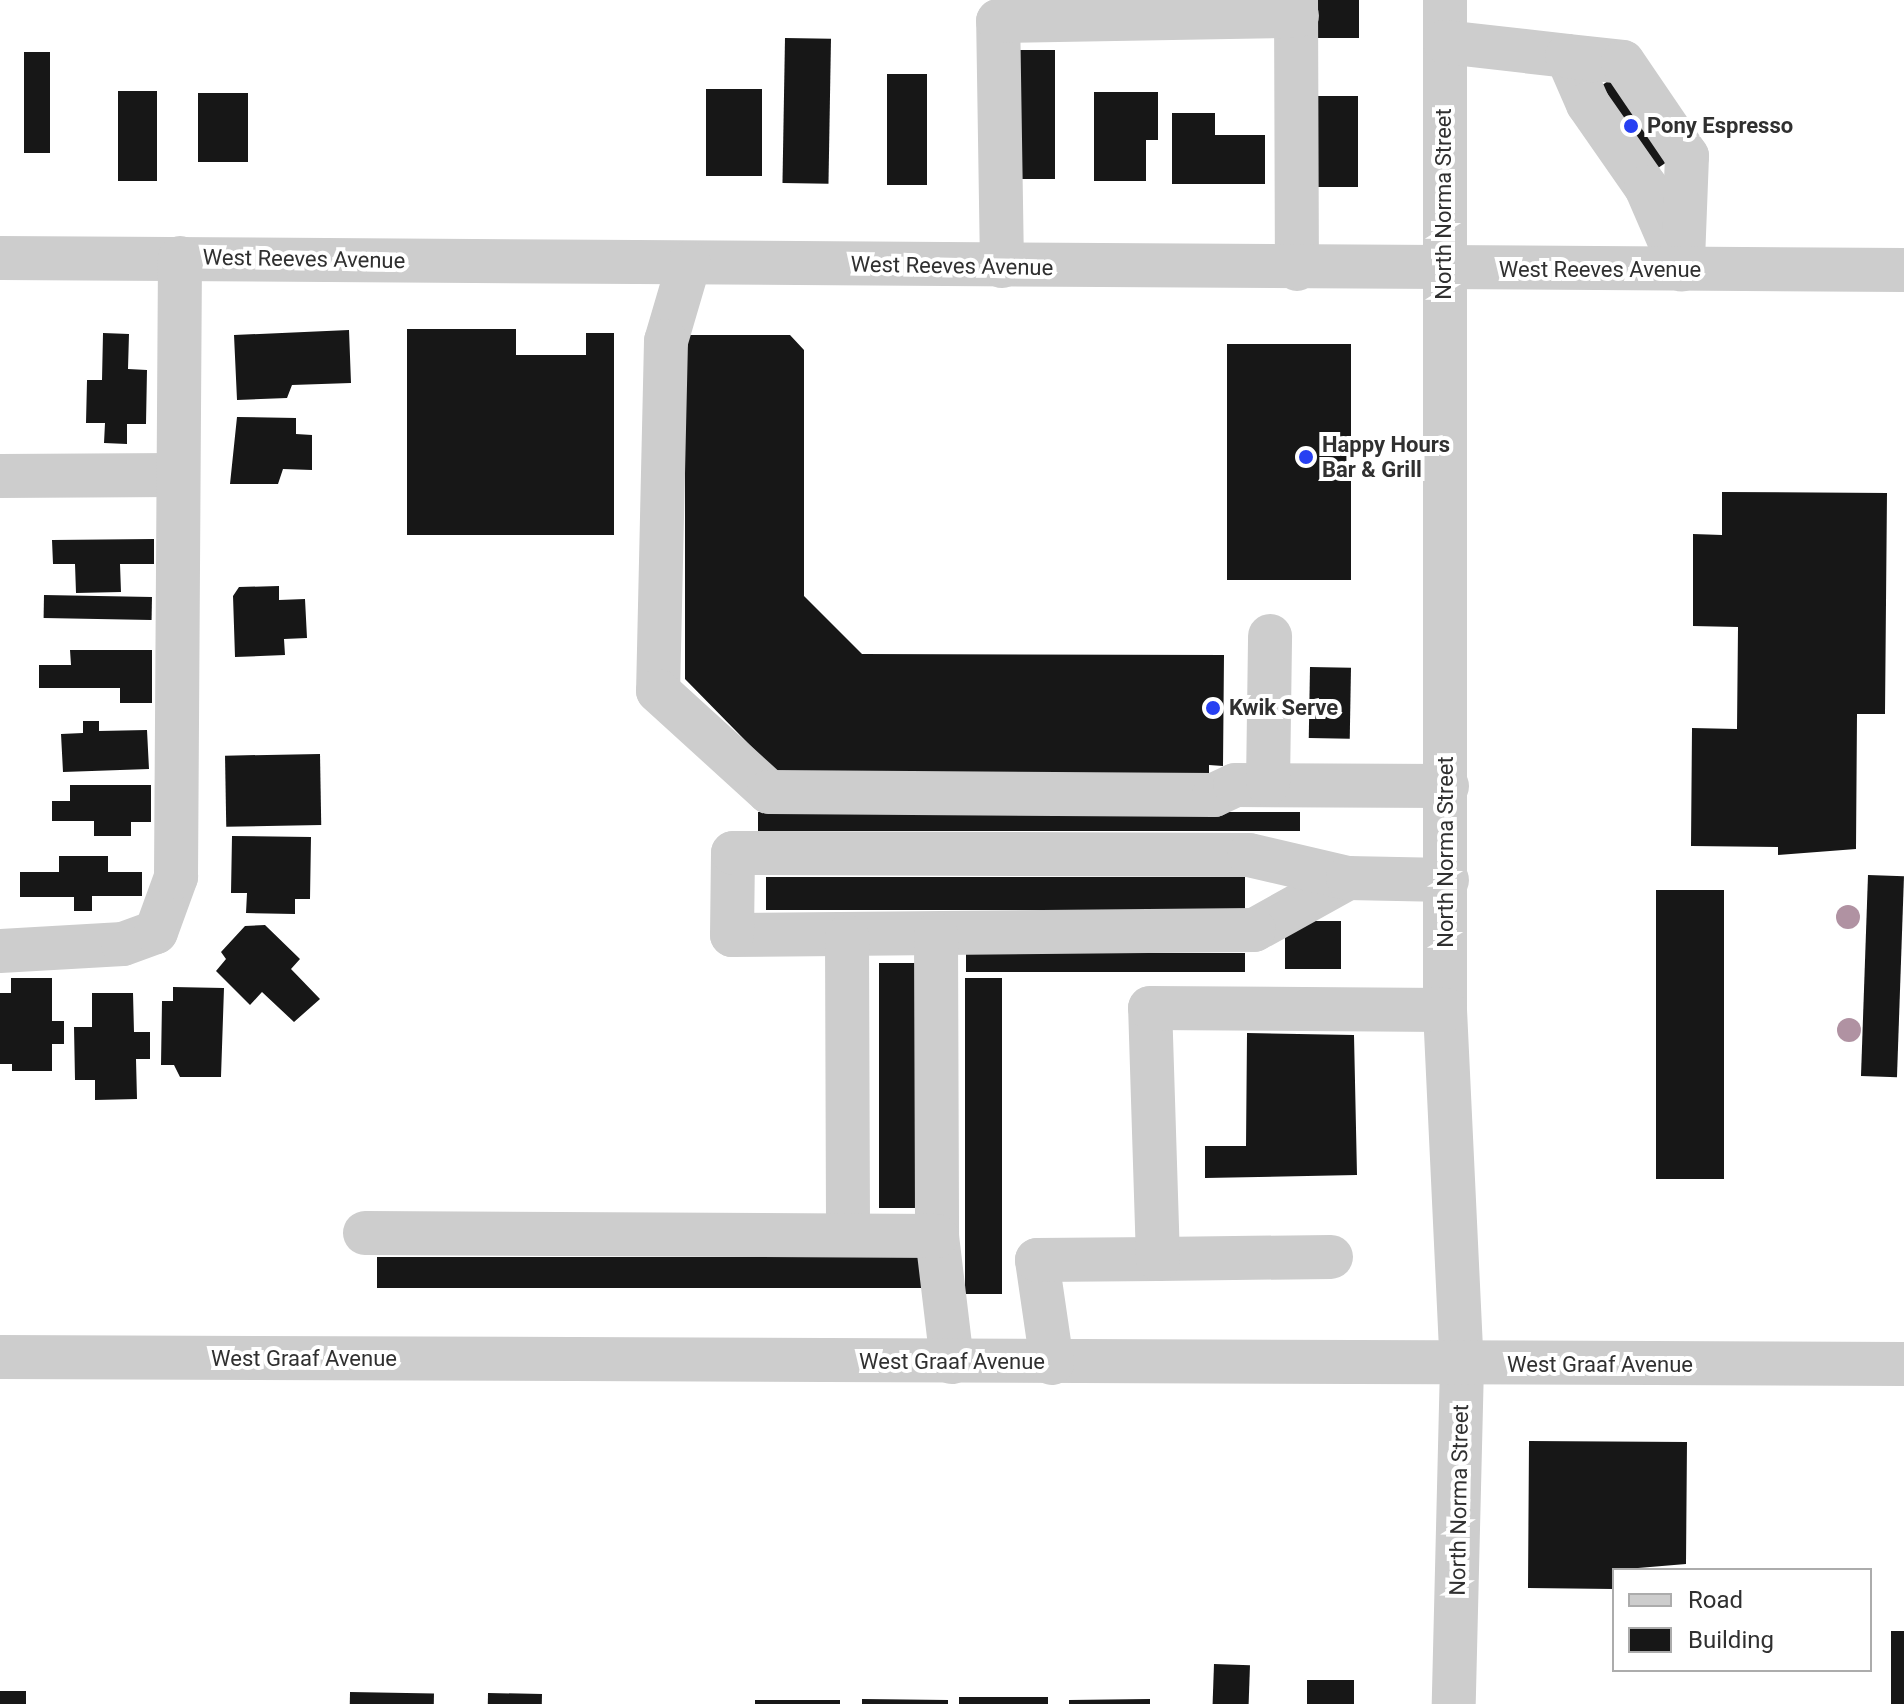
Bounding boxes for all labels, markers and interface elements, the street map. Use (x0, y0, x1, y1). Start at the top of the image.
street label: North Norma Street (1431, 108, 1457, 300)
place label: Pony Espresso (1647, 113, 1793, 139)
marker: Pony Espresso (1622, 117, 1640, 135)
street label: West Reeves Avenue (203, 244, 405, 274)
street label: West Reeves Avenue (851, 251, 1053, 281)
street label: West Reeves Avenue (1499, 257, 1701, 283)
place label: Happy Hours Bar & Grill (1322, 431, 1450, 482)
marker: Happy Hours Bar & Grill (1297, 448, 1315, 466)
place label: Kwik Serve (1229, 695, 1338, 721)
marker: Kwik Serve (1204, 699, 1222, 717)
street label: North Norma Street (1433, 756, 1459, 948)
street label: West Graaf Avenue (211, 1346, 397, 1372)
street label: West Graaf Avenue (859, 1349, 1045, 1375)
street label: West Graaf Avenue (1507, 1352, 1693, 1378)
street label: North Norma Street (1444, 1404, 1474, 1596)
legend (1612, 1568, 1872, 1672)
text: Road (1688, 1586, 1743, 1614)
text: Building (1688, 1626, 1774, 1654)

